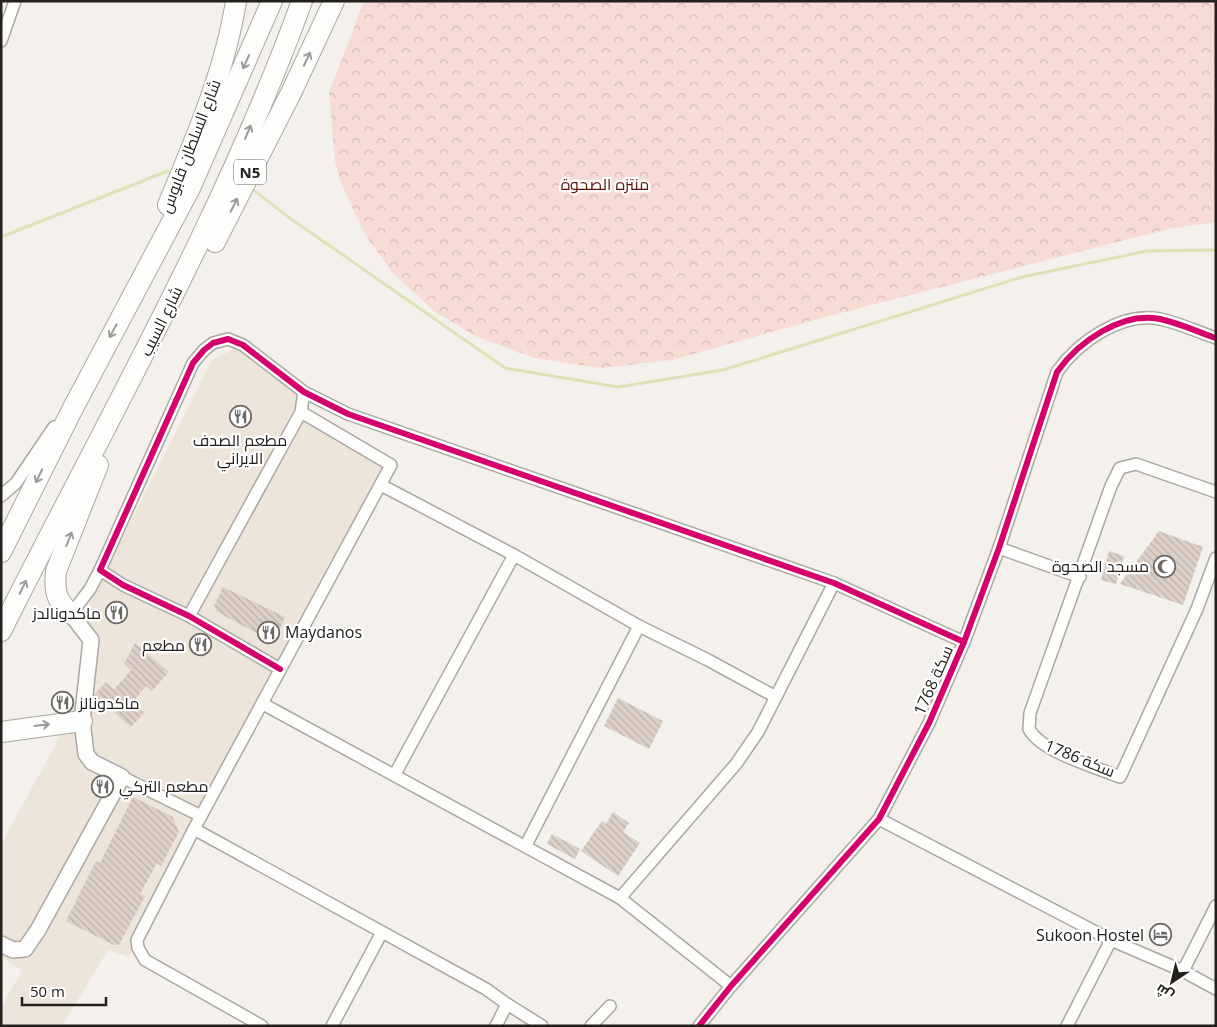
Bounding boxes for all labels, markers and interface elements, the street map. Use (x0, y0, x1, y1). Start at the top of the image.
one-way arrow (302, 52, 312, 67)
one-way arrow (241, 54, 251, 69)
street label: شارع السلطان قابوس (154, 76, 227, 216)
one-way arrow (243, 125, 253, 140)
road number: N5 (234, 160, 266, 184)
park label: منتزه الصحوة (561, 173, 649, 195)
one-way arrow (229, 197, 239, 212)
street label: شارع السيب (135, 282, 188, 360)
one-way arrow (108, 323, 117, 338)
restaurant icon: مطعم الصدف الايراني (228, 404, 252, 428)
place label: مطعم الصدف الايراني (193, 429, 287, 472)
one-way arrow (34, 468, 44, 483)
one-way arrow (65, 532, 74, 547)
mosque icon: مسجد الصحوة (1153, 554, 1177, 578)
place label: مسجد الصحوة (1052, 555, 1149, 577)
one-way arrow (19, 580, 28, 595)
restaurant icon: ماكدونالدز (105, 601, 129, 625)
place label: ماكدونالدز (32, 602, 101, 624)
restaurant icon: Maydanos (257, 620, 281, 644)
place label: Maydanos (285, 621, 362, 643)
restaurant icon: مطعم (189, 633, 213, 657)
place label: مطعم (142, 634, 185, 657)
street label: سكة 1768 (908, 642, 958, 718)
restaurant icon: ماكدونالز (51, 691, 75, 715)
place label: ماكدونالز (78, 692, 139, 714)
one-way arrow (33, 720, 49, 730)
street label: سكة 1786 (1042, 734, 1118, 782)
restaurant icon: مطعم التركي (91, 774, 115, 798)
place label: مطعم التركي (119, 775, 209, 800)
hotel icon: Sukoon Hostel (1148, 923, 1172, 947)
place label: Sukoon Hostel (1036, 924, 1144, 946)
north arrow (1147, 957, 1197, 1007)
scale bar (22, 974, 106, 1006)
text: ش (1151, 980, 1177, 1006)
text: 50 m (30, 981, 65, 1001)

